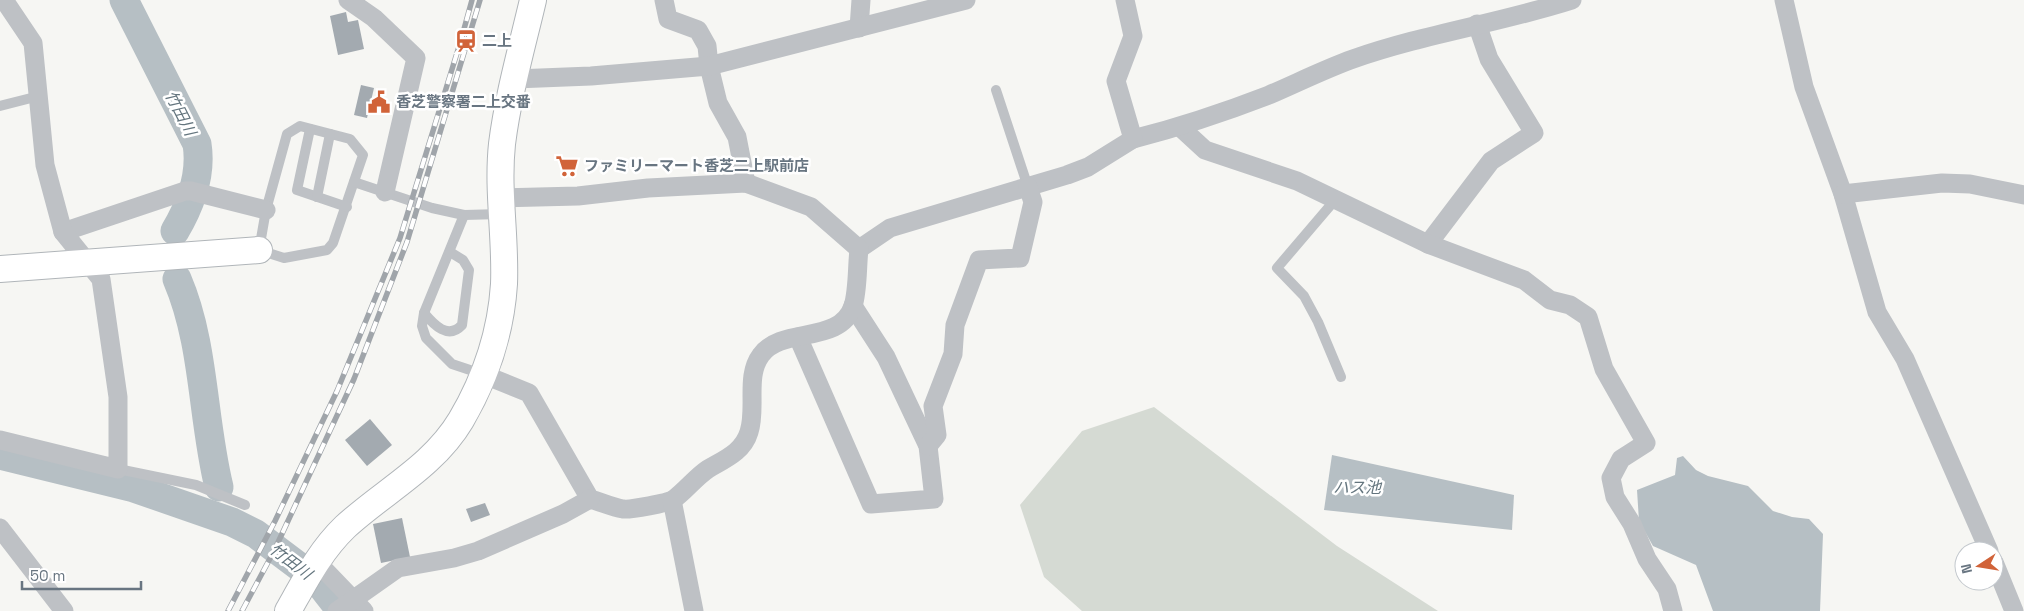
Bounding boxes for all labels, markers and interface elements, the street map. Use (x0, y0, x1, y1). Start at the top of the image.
station icon: 二上 (453, 28, 479, 54)
place label: 二上 (482, 31, 512, 50)
water label: 竹田川 (160, 87, 202, 141)
public building icon: 香芝警察署二上交番 (366, 89, 392, 115)
place label: 香芝警察署二上交番 (396, 92, 531, 111)
supermarket icon: ファミリーマート香芝二上駅前店 (554, 153, 580, 179)
place label: ファミリーマート香芝二上駅前店 (584, 156, 809, 175)
water label: ハス池 (1333, 477, 1383, 498)
water label: 竹田川 (265, 539, 318, 585)
north arrow (1954, 541, 2004, 591)
scale bar (22, 558, 141, 590)
text: N (1957, 562, 1976, 575)
text: 50 m (30, 566, 65, 585)

